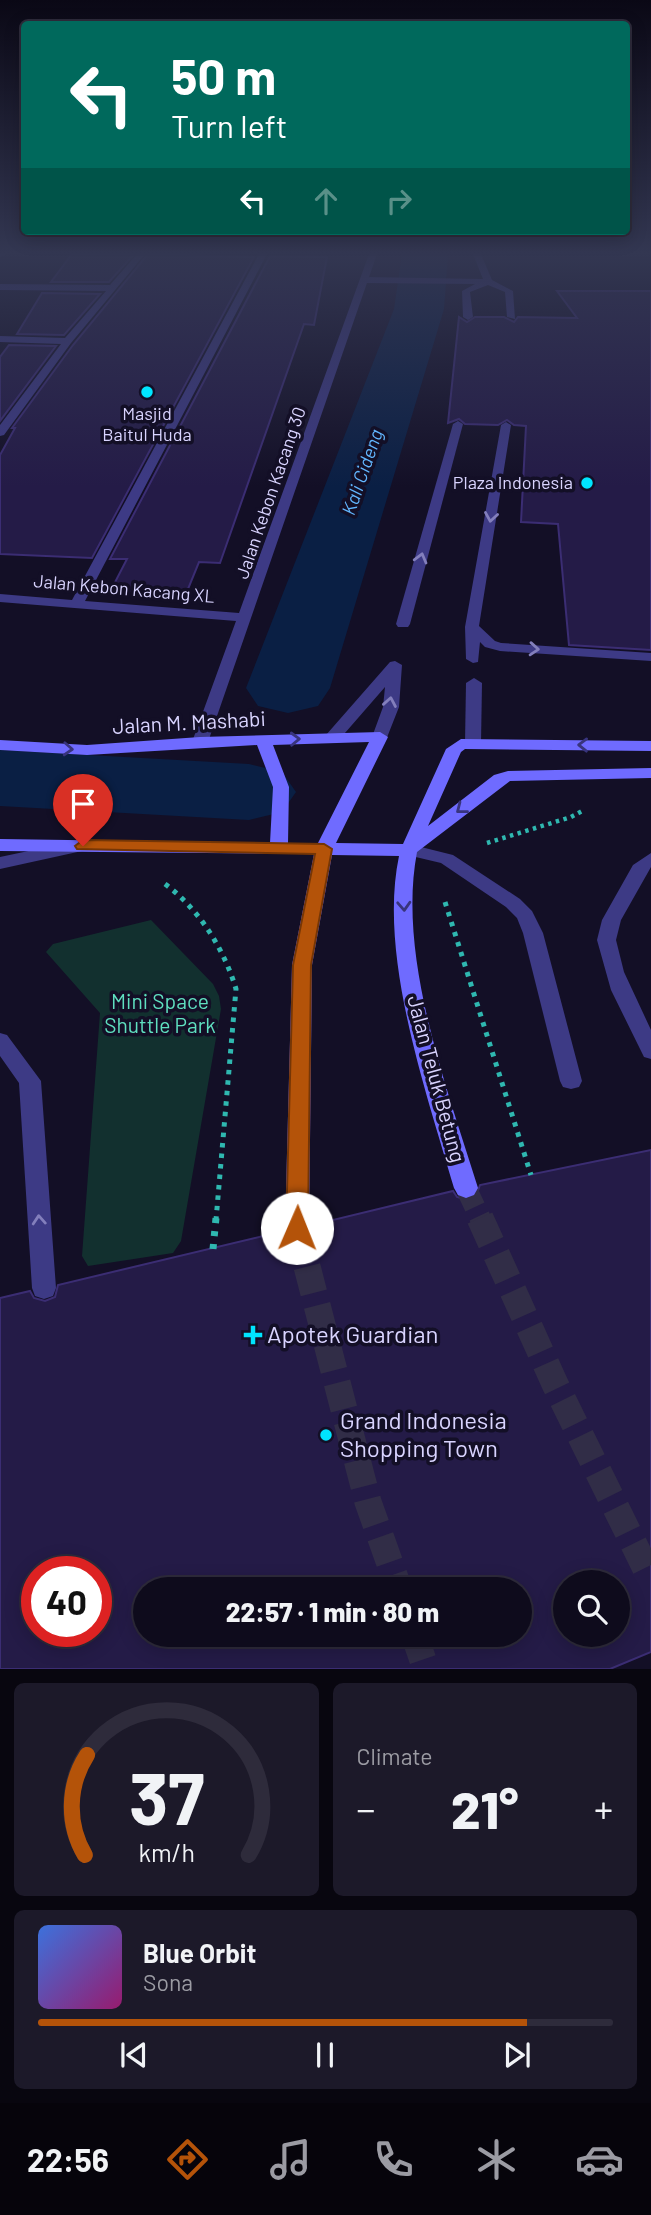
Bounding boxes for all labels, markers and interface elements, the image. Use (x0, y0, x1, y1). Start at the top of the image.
text: 50 m (171, 46, 276, 105)
icon: left (56, 49, 147, 140)
text: Turn left (171, 106, 288, 144)
icon: left (234, 182, 272, 220)
icon: ahead (307, 182, 345, 220)
icon: right (380, 182, 418, 220)
marker: Masjid Baitul Huda (139, 384, 155, 400)
place label: Masjid Baitul Huda (102, 402, 192, 445)
street label: Jalan Kebon Kacang 30 (230, 404, 310, 582)
water label: Kali Cideng (336, 426, 387, 518)
place label: Plaza Indonesia (453, 471, 573, 493)
marker: Plaza Indonesia (579, 475, 595, 491)
one-way arrow (484, 511, 499, 523)
one-way arrow (413, 553, 428, 565)
street label: Jalan Kebon Kacang XL (33, 569, 216, 607)
one-way arrow (528, 641, 539, 656)
one-way arrow (382, 696, 397, 708)
street label: Jalan M. Mashabi (112, 705, 266, 738)
one-way arrow (290, 731, 301, 746)
one-way arrow (577, 737, 588, 752)
one-way arrow (63, 741, 74, 756)
pin (53, 774, 113, 846)
icon: arrive (64, 785, 102, 823)
one-way arrow (456, 801, 468, 814)
one-way arrow (397, 901, 412, 912)
park label: Mini Space Shuttle Park (104, 988, 216, 1037)
street label: Jalan Teluk Betung (403, 992, 472, 1165)
position arrow (260, 1191, 334, 1265)
one-way arrow (32, 1214, 47, 1225)
place label: Apotek Guardian (267, 1319, 438, 1348)
marker: Apotek Guardian (245, 1327, 261, 1343)
place label: Grand Indonesia Shopping Town (340, 1405, 507, 1462)
marker: Grand Indonesia Shopping Town (318, 1427, 334, 1443)
speed limit sign: 40 (21, 1556, 112, 1647)
map controls (553, 1570, 630, 1647)
button: search (553, 1570, 630, 1647)
text: 22:57 · 1 min · 80 m (226, 1596, 439, 1627)
text: Climate (357, 1742, 433, 1770)
text: 37 (129, 1753, 204, 1841)
text: 21° (451, 1777, 518, 1839)
text: − (357, 1785, 376, 1831)
text: + (594, 1785, 613, 1831)
text: km/h (138, 1837, 195, 1867)
text: Blue Orbit (143, 1937, 256, 1968)
text: Sona (143, 1968, 193, 1996)
icon: previous (115, 2036, 153, 2074)
icon: pause (306, 2036, 344, 2074)
icon: next (498, 2036, 536, 2074)
icon: directions (163, 2135, 212, 2184)
icon: music (266, 2135, 315, 2184)
icon: phone (369, 2135, 418, 2184)
icon: climate (472, 2135, 521, 2184)
icon: car (575, 2135, 624, 2184)
text: 22:56 (27, 2140, 109, 2178)

